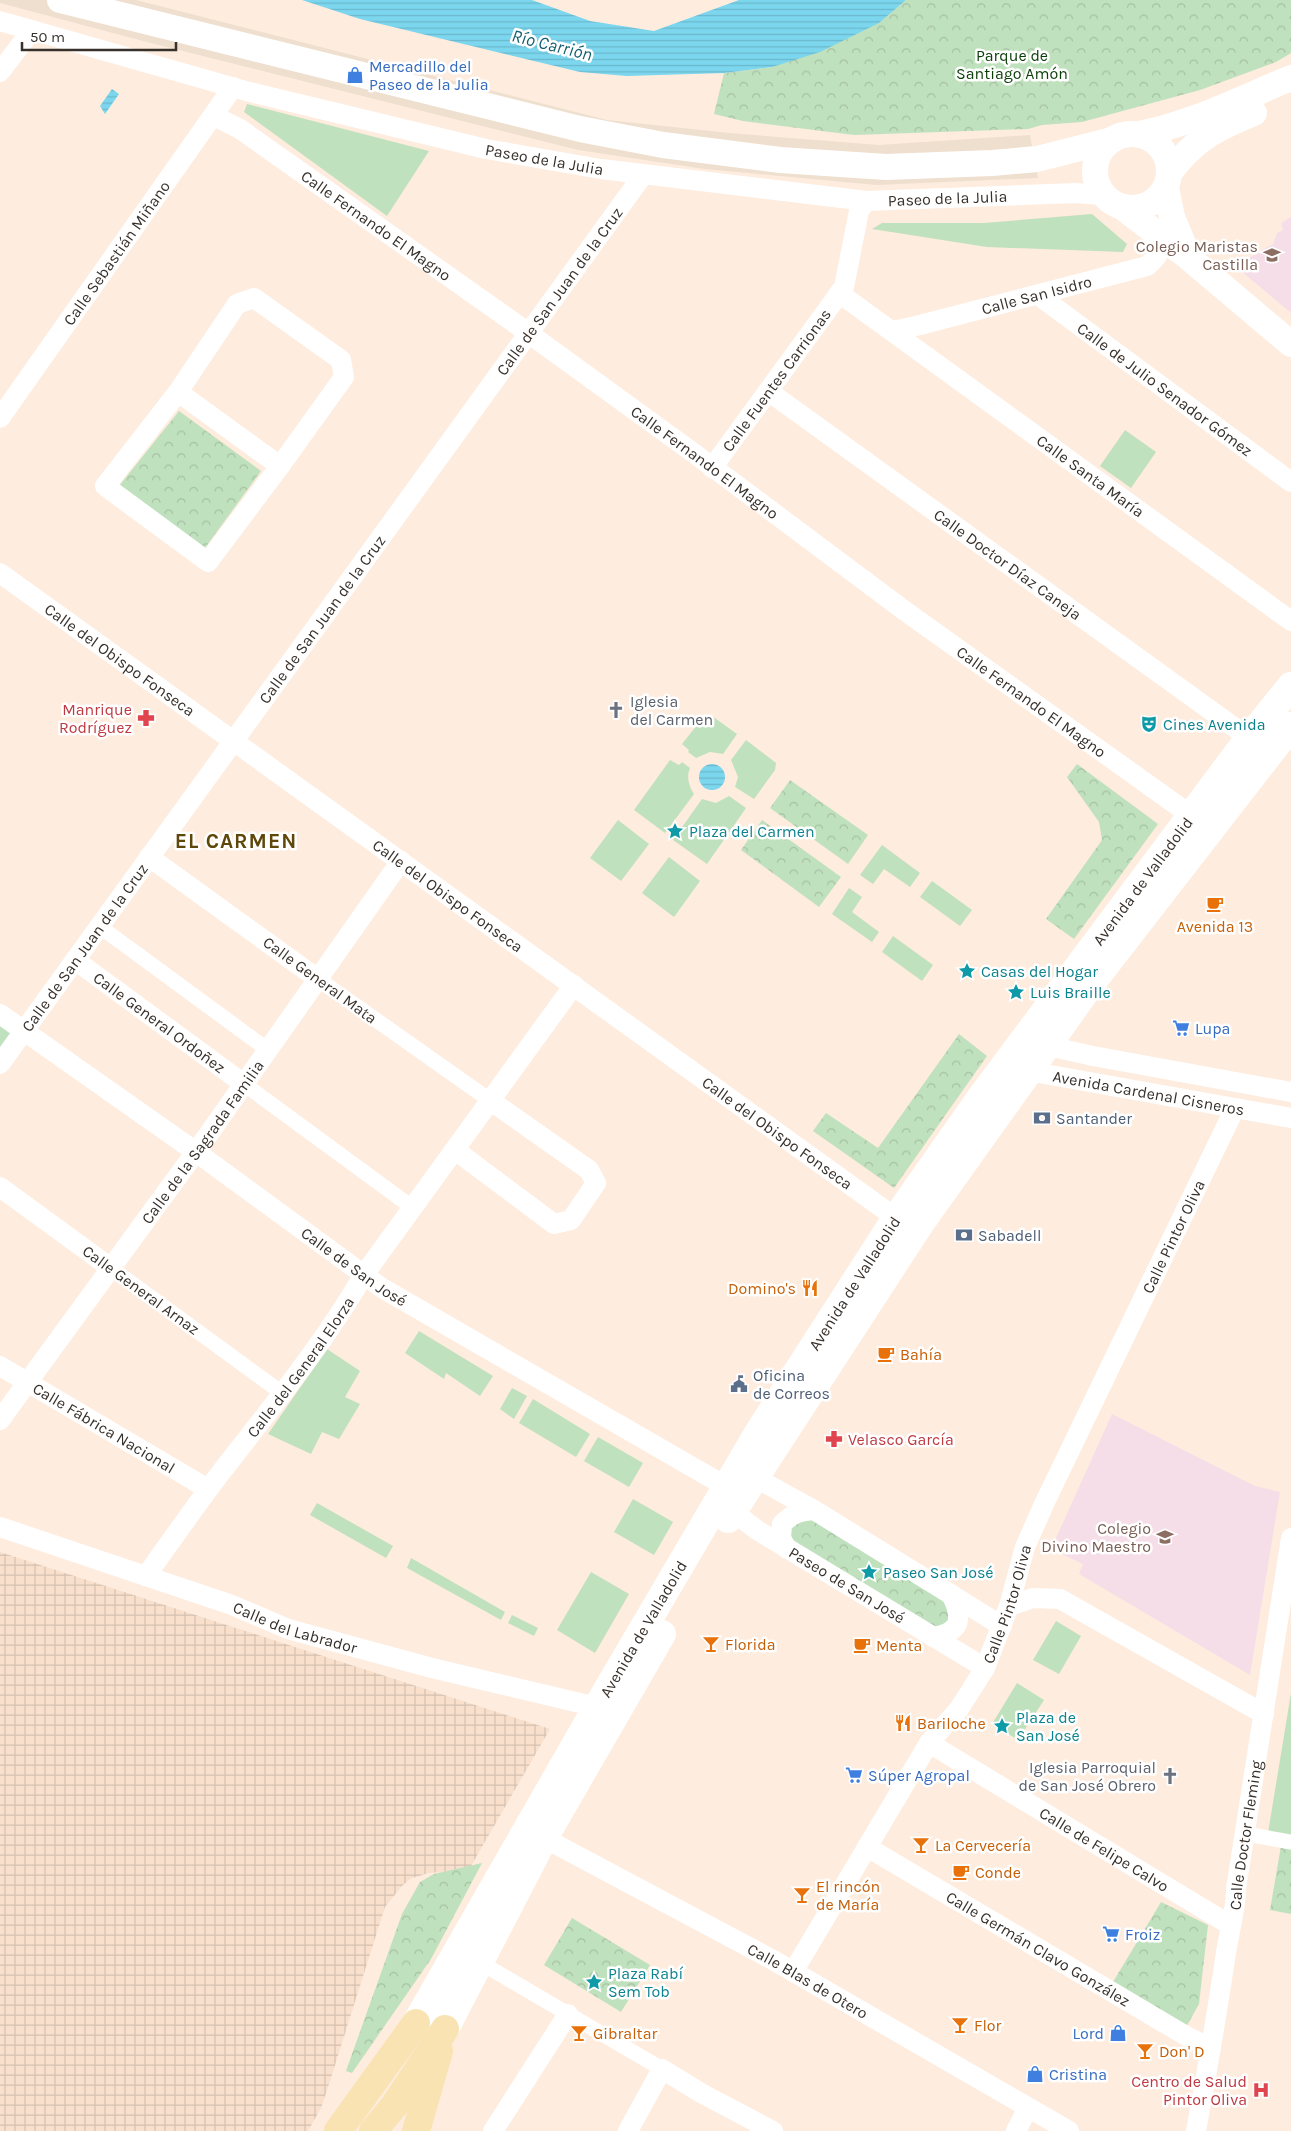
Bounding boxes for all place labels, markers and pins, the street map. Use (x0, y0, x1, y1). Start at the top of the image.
place label: Mercadillo del Paseo de la Julia (369, 57, 489, 94)
shop icon: Mercadillo del Paseo de la Julia (345, 65, 365, 85)
place label: Colegio Maristas Castilla (1136, 237, 1258, 274)
school or university icon: Colegio Maristas Castilla (1262, 245, 1282, 265)
place label: Iglesia del Carmen (630, 692, 713, 729)
place label: Manrique Rodríguez (59, 700, 132, 737)
church icon: Iglesia del Carmen (606, 700, 626, 720)
pharmacy icon: Manrique Rodríguez (136, 708, 156, 728)
theatre icon: Cines Avenida (1139, 714, 1159, 734)
place label: Cines Avenida (1163, 715, 1265, 734)
place icon: Plaza del Carmen (665, 821, 685, 841)
place label: Plaza del Carmen (689, 822, 815, 841)
cafe icon: Avenida 13 (1205, 894, 1225, 914)
place label: Avenida 13 (1177, 917, 1253, 936)
place icon: Casas del Hogar (957, 961, 977, 981)
place label: Casas del Hogar (981, 962, 1098, 981)
place icon: Luis Braille (1006, 982, 1026, 1002)
place label: Luis Braille (1030, 983, 1111, 1002)
supermarket icon: Lupa (1171, 1018, 1191, 1038)
place label: Lupa (1195, 1019, 1230, 1038)
bank icon: Santander (1032, 1108, 1052, 1128)
place label: Santander (1056, 1109, 1132, 1128)
bank icon: Sabadell (954, 1225, 974, 1245)
place label: Sabadell (978, 1226, 1041, 1245)
restaurant icon: Domino's (800, 1278, 820, 1298)
place label: Domino's (728, 1279, 796, 1298)
cafe icon: Bahía (876, 1344, 896, 1364)
place label: Bahía (900, 1345, 942, 1364)
place label: Oficina de Correos (753, 1366, 830, 1403)
public building icon: Oficina de Correos (729, 1374, 749, 1394)
pharmacy icon: Velasco García (824, 1429, 844, 1449)
place label: Velasco García (848, 1430, 954, 1449)
place label: Colegio Divino Maestro (1041, 1519, 1151, 1556)
school or university icon: Colegio Divino Maestro (1155, 1527, 1175, 1547)
place icon: Paseo San José (859, 1562, 879, 1582)
place label: Paseo San José (883, 1563, 994, 1582)
bar icon: Florida (701, 1634, 721, 1654)
place label: Florida (725, 1635, 775, 1654)
cafe icon: Menta (852, 1635, 872, 1655)
place label: Menta (876, 1636, 922, 1655)
place label: Plaza de San José (1016, 1708, 1080, 1745)
restaurant icon: Bariloche (893, 1713, 913, 1733)
place label: Bariloche (917, 1714, 986, 1733)
place icon: Plaza de San José (992, 1716, 1012, 1736)
place label: Iglesia Parroquial de San José Obrero (1019, 1758, 1156, 1795)
supermarket icon: Súper Agropal (844, 1765, 864, 1785)
place label: Súper Agropal (868, 1766, 970, 1785)
church icon: Iglesia Parroquial de San José Obrero (1160, 1766, 1180, 1786)
bar icon: La Cervecería (911, 1835, 931, 1855)
place label: La Cervecería (935, 1836, 1031, 1855)
cafe icon: Conde (951, 1862, 971, 1882)
place label: Conde (975, 1863, 1021, 1882)
place label: El rincón de María (816, 1877, 880, 1914)
bar icon: El rincón de María (792, 1885, 812, 1905)
supermarket icon: Froiz (1101, 1924, 1121, 1944)
place label: Froiz (1125, 1925, 1160, 1944)
place label: Plaza Rabí Sem Tob (608, 1964, 683, 2001)
place icon: Plaza Rabí Sem Tob (584, 1972, 604, 1992)
bar icon: Flor (950, 2015, 970, 2035)
place label: Flor (974, 2016, 1002, 2035)
bar icon: Gibraltar (569, 2023, 589, 2043)
shop icon: Lord (1108, 2023, 1128, 2043)
place label: Gibraltar (593, 2024, 657, 2043)
place label: Lord (1073, 2024, 1104, 2043)
bar icon: Don' D (1135, 2041, 1155, 2061)
place label: Don' D (1159, 2042, 1205, 2061)
shop icon: Cristina (1025, 2064, 1045, 2084)
place label: Cristina (1049, 2065, 1107, 2084)
place label: Centro de Salud Pintor Oliva (1131, 2072, 1247, 2109)
hospital icon: Centro de Salud Pintor Oliva (1251, 2080, 1271, 2100)

